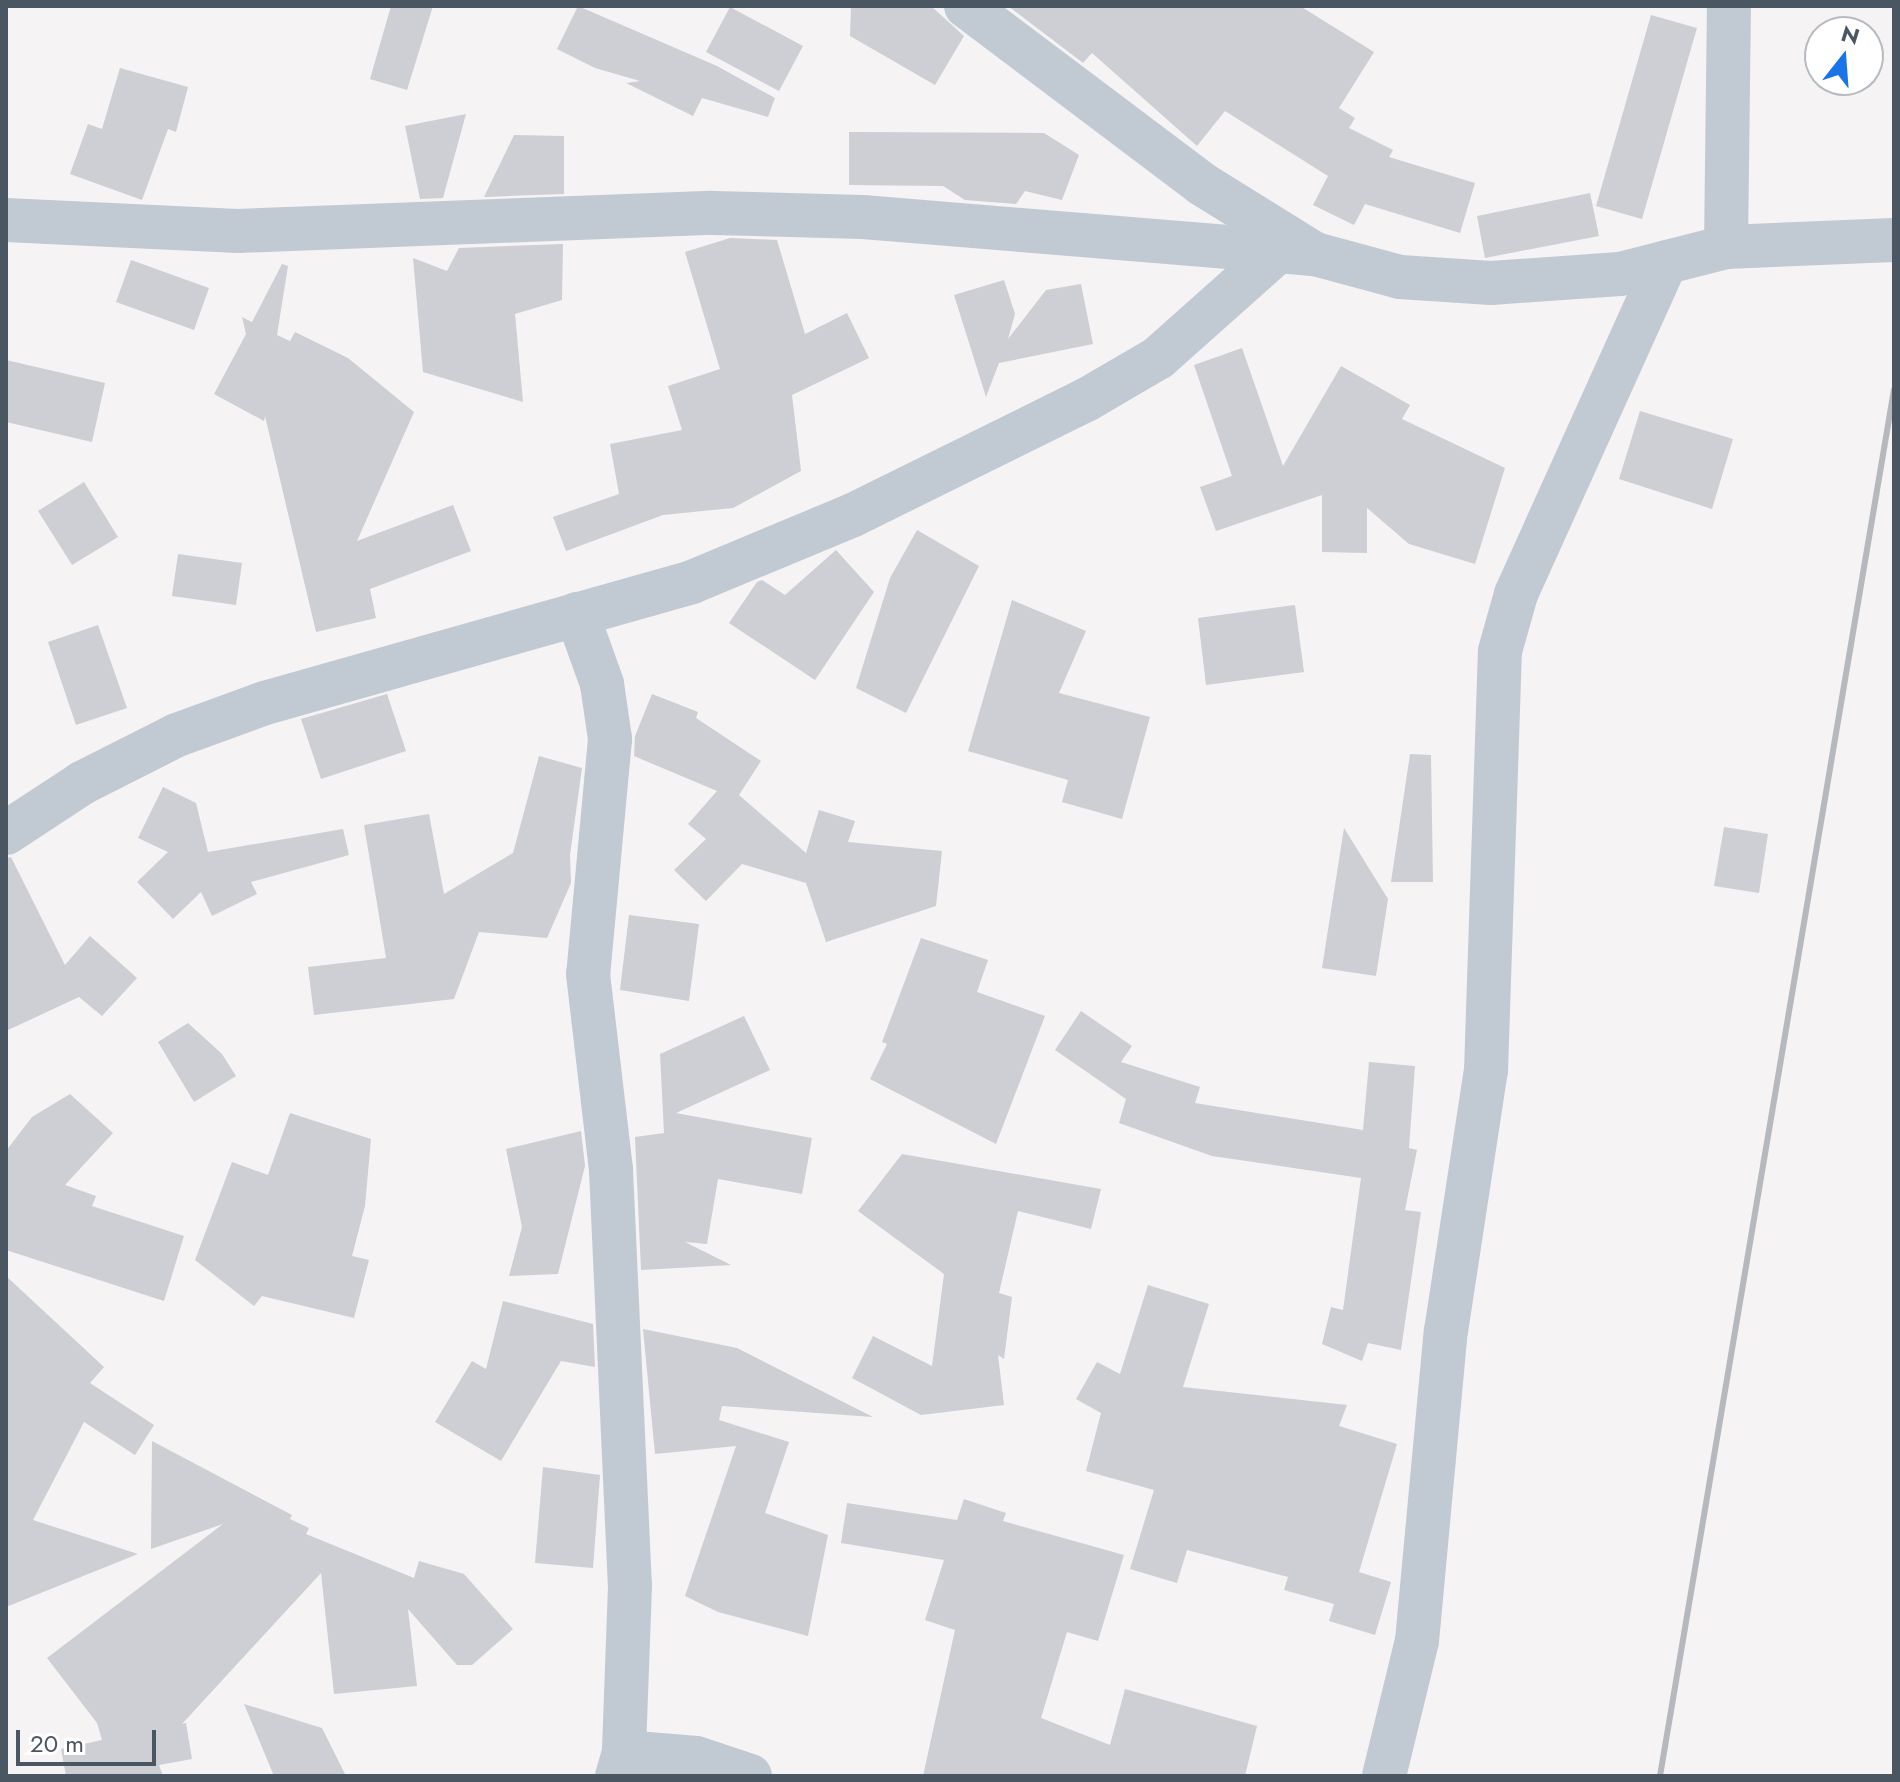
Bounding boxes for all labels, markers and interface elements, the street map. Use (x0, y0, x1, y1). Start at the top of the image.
north arrow (1804, 16, 1884, 96)
text: N (1837, 17, 1863, 53)
scale bar (20, 1714, 160, 1764)
text: 20 m (30, 1726, 84, 1761)

